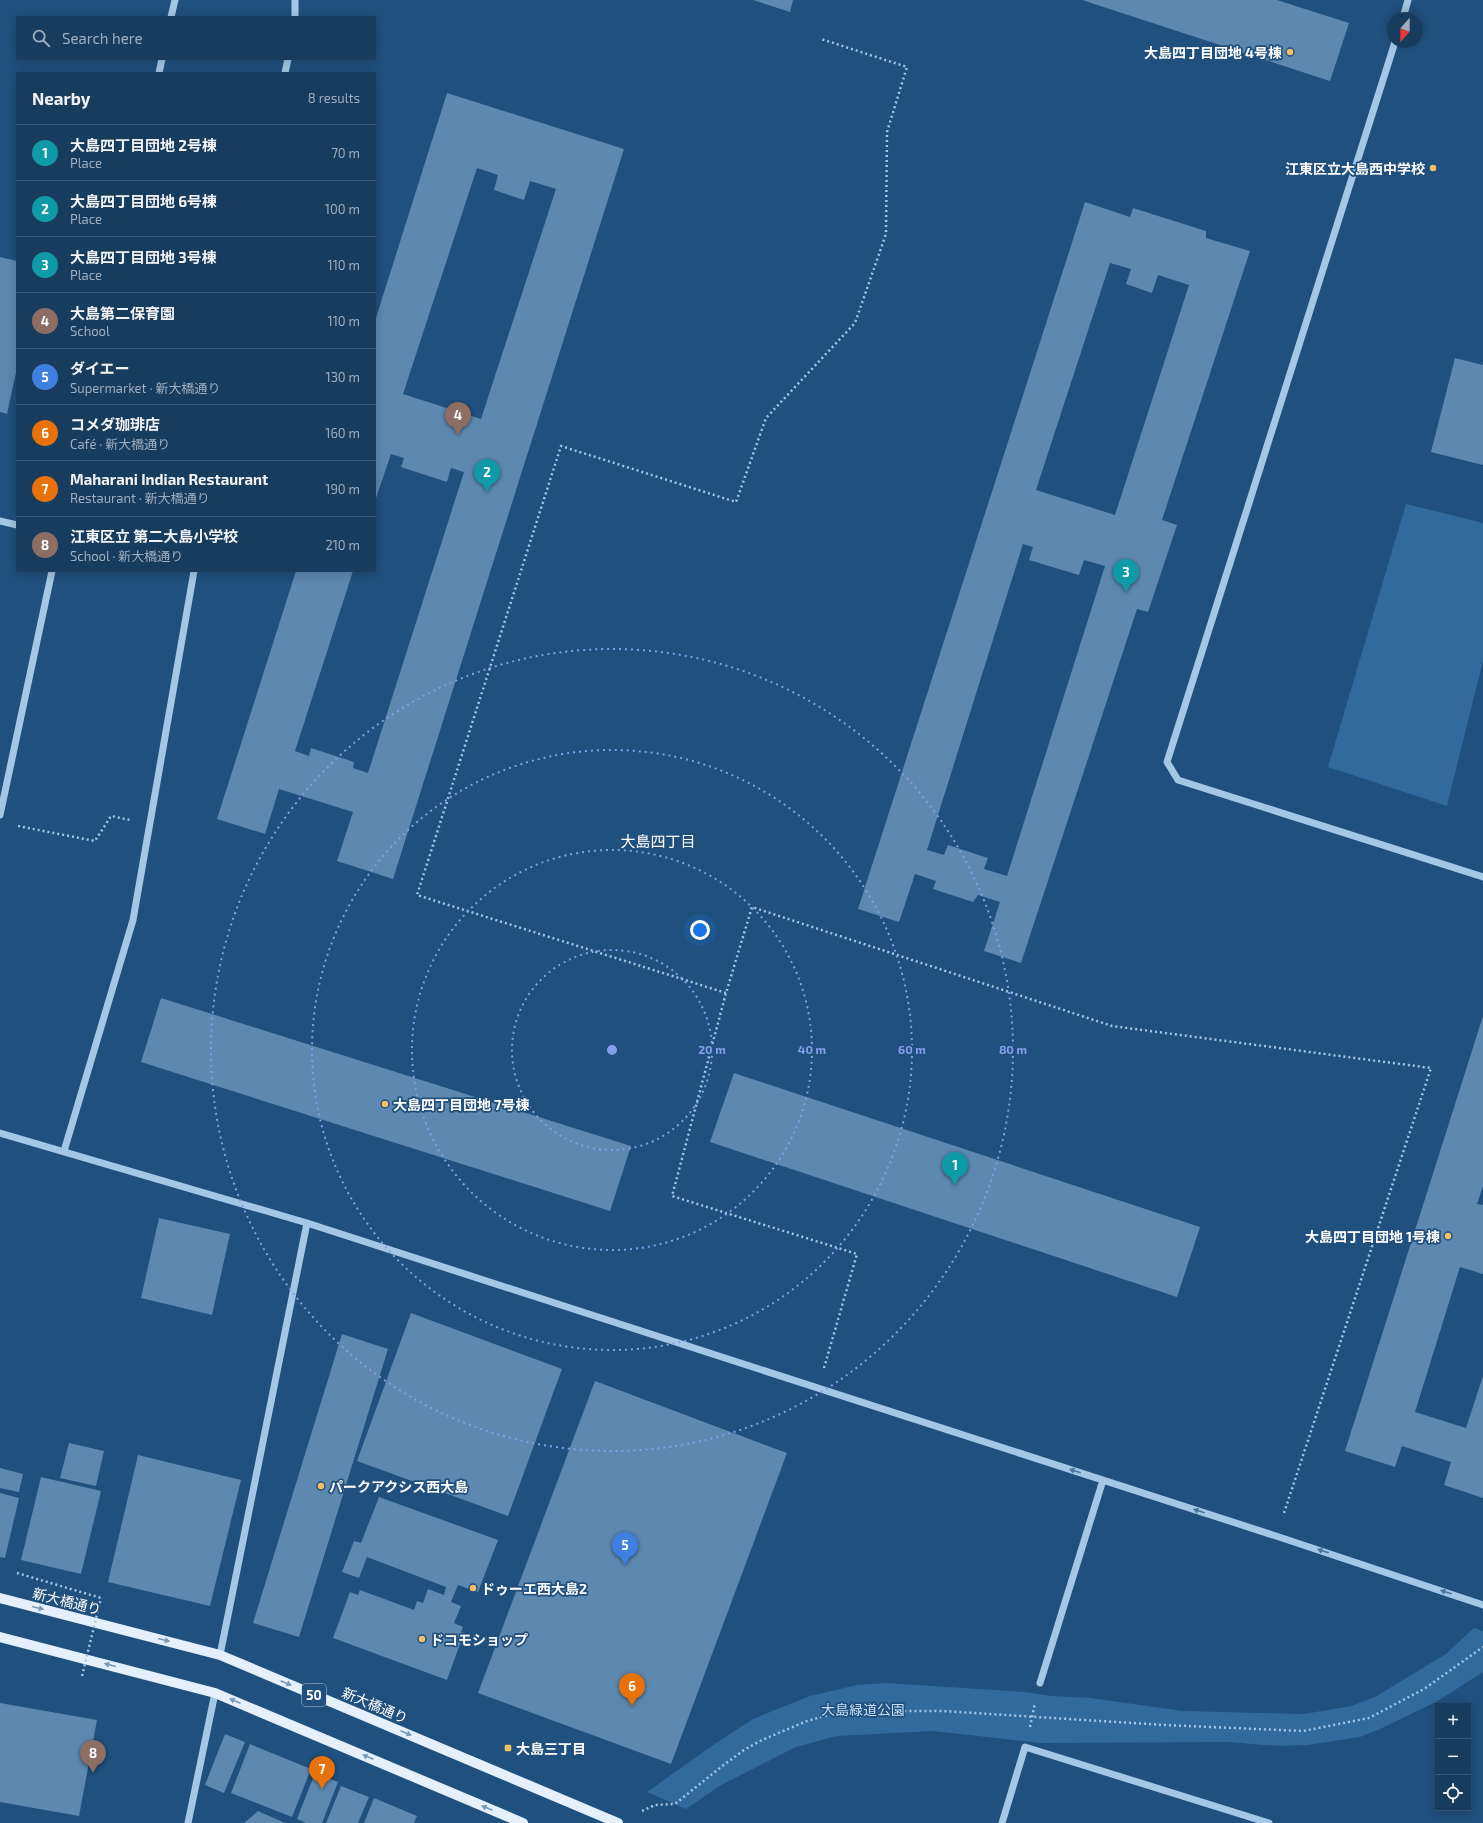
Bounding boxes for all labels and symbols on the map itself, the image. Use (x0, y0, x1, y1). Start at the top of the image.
north arrow (1387, 12, 1423, 48)
place label: 大島四丁目団地 4号棟 (1144, 44, 1282, 61)
marker: 大島四丁目団地 4号棟 (1285, 47, 1295, 57)
place label: 江東区立大島西中学校 (1285, 160, 1425, 177)
marker: 江東区立大島西中学校 (1428, 163, 1438, 173)
pin: 4 (445, 402, 471, 435)
pin: 2 (474, 459, 500, 492)
pin: 3 (1113, 559, 1139, 592)
district label: 大島四丁目 (620, 832, 696, 850)
your location (690, 920, 710, 940)
text: 20 m (698, 1042, 726, 1056)
text: 40 m (798, 1042, 826, 1056)
text: 60 m (898, 1042, 926, 1056)
text: 80 m (999, 1042, 1027, 1056)
centre of rings (605, 1043, 619, 1057)
place label: 大島四丁目団地 7号棟 (393, 1096, 529, 1113)
marker: 大島四丁目団地 7号棟 (380, 1099, 390, 1109)
pin: 1 (942, 1152, 968, 1185)
place label: 大島四丁目団地 1号棟 (1305, 1228, 1440, 1245)
marker: 大島四丁目団地 1号棟 (1443, 1231, 1453, 1241)
one-way arrow (1069, 1468, 1081, 1474)
place label: パークアクシス西大島 (329, 1478, 468, 1495)
marker: パークアクシス西大島 (316, 1481, 326, 1491)
one-way arrow (1193, 1508, 1205, 1514)
pin: 5 (612, 1532, 638, 1565)
one-way arrow (1316, 1548, 1328, 1554)
place label: ドゥーエ西大島2 (481, 1580, 587, 1597)
marker: ドゥーエ西大島2 (468, 1583, 478, 1593)
street label: 新大橋通り (31, 1584, 103, 1618)
one-way arrow (1440, 1589, 1452, 1595)
one-way arrow (32, 1605, 44, 1611)
place label: ドコモショップ (430, 1631, 528, 1648)
marker: ドコモショップ (417, 1634, 427, 1644)
one-way arrow (158, 1638, 170, 1644)
one-way arrow (104, 1662, 116, 1668)
pin: 6 (619, 1673, 645, 1706)
one-way arrow (281, 1680, 293, 1686)
road number: 50 (302, 1684, 326, 1706)
street label: 新大橋通り (339, 1684, 411, 1726)
one-way arrow (229, 1698, 241, 1704)
park label: 大島緑道公園 (821, 1701, 905, 1718)
one-way arrow (400, 1731, 412, 1737)
pin: 8 (80, 1740, 106, 1773)
place label: 大島三丁目 (516, 1740, 586, 1757)
marker: 大島三丁目 (503, 1743, 513, 1753)
one-way arrow (362, 1754, 373, 1760)
pin: 7 (309, 1756, 335, 1789)
one-way arrow (482, 1805, 493, 1811)

